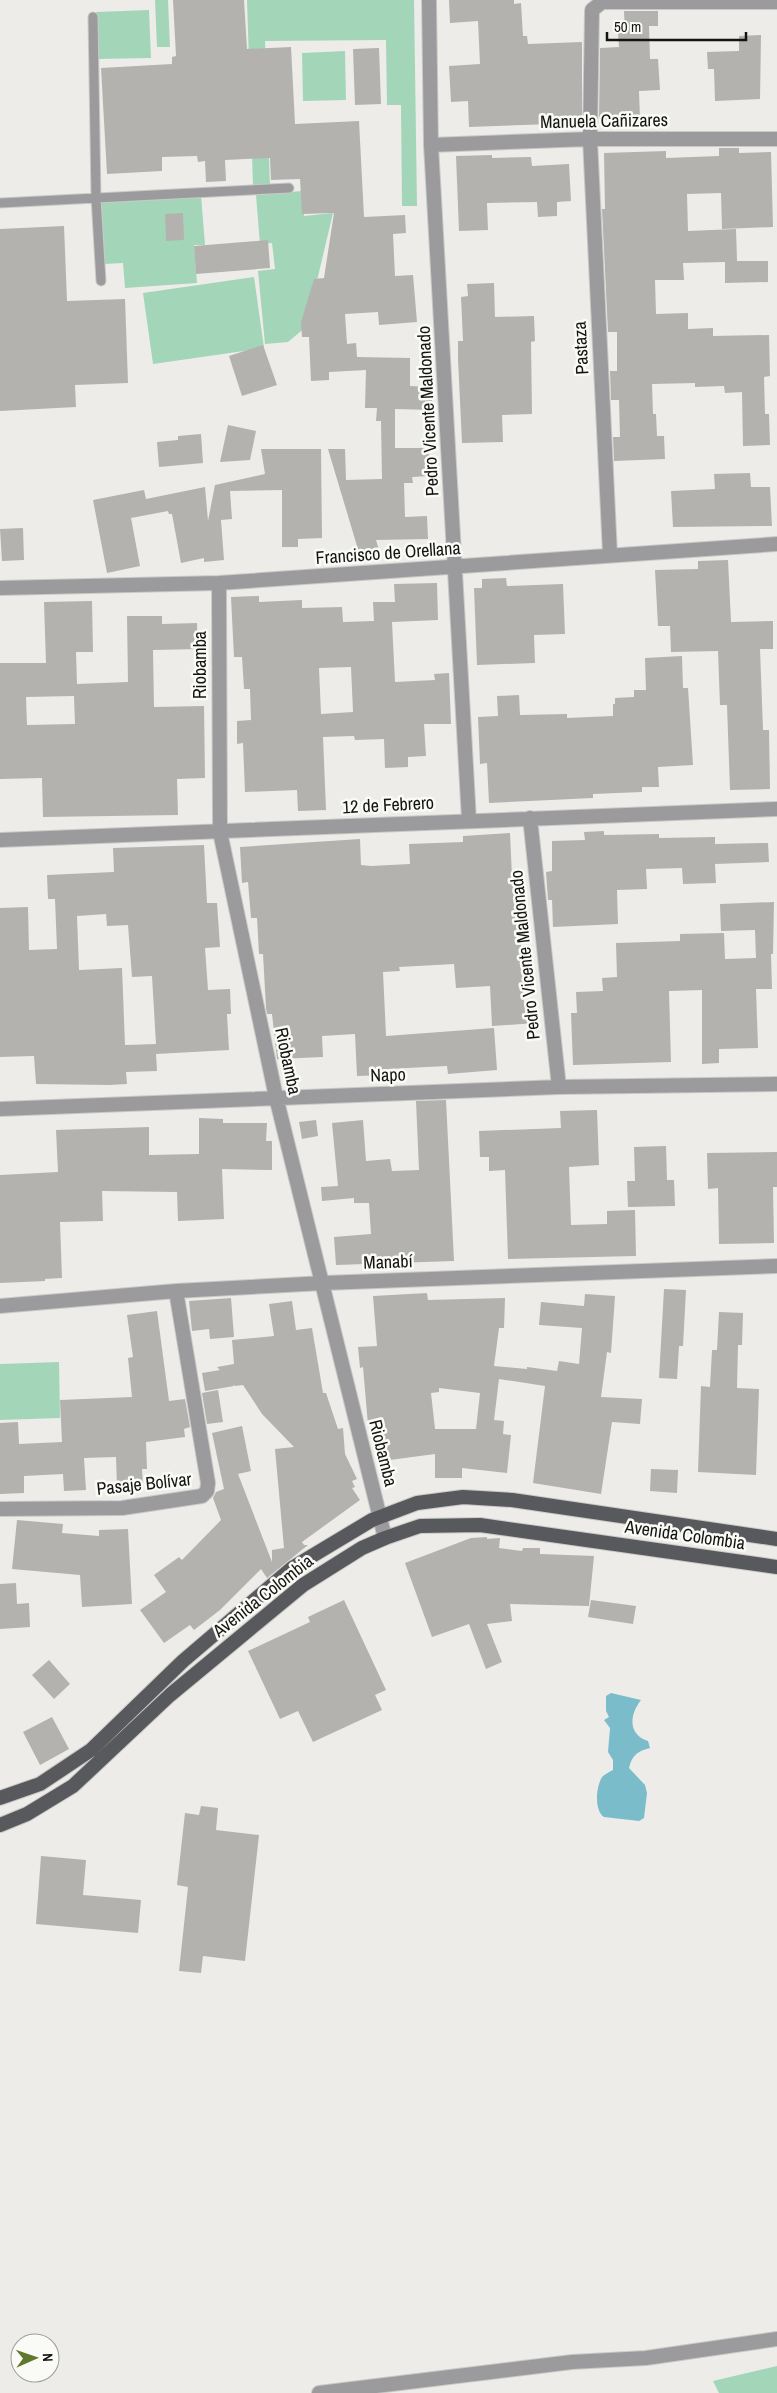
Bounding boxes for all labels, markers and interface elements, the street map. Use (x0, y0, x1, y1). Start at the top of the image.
scale bar (607, 10, 746, 42)
text: 50 m (614, 16, 641, 37)
street label: Manuela Cañizares (540, 107, 668, 134)
street label: Pastaza (567, 321, 594, 375)
street label: Pedro Vicente Maldonado (411, 325, 444, 497)
street label: Francisco de Orellana (315, 535, 461, 570)
street label: Riobamba (187, 631, 212, 699)
street label: 12 de Febrero (341, 790, 435, 819)
street label: Pedro Vicente Maldonado (503, 869, 546, 1041)
street label: Riobamba (269, 1025, 308, 1097)
street label: Napo (370, 1061, 406, 1088)
street label: Manabí (363, 1248, 414, 1275)
street label: Riobamba (363, 1417, 404, 1489)
street label: Pasaje Bolívar (95, 1466, 193, 1501)
street label: Avenida Colombia (622, 1514, 747, 1555)
street label: Avenida Colombia (206, 1548, 318, 1643)
north arrow (10, 2333, 60, 2383)
text: N (39, 2353, 57, 2362)

